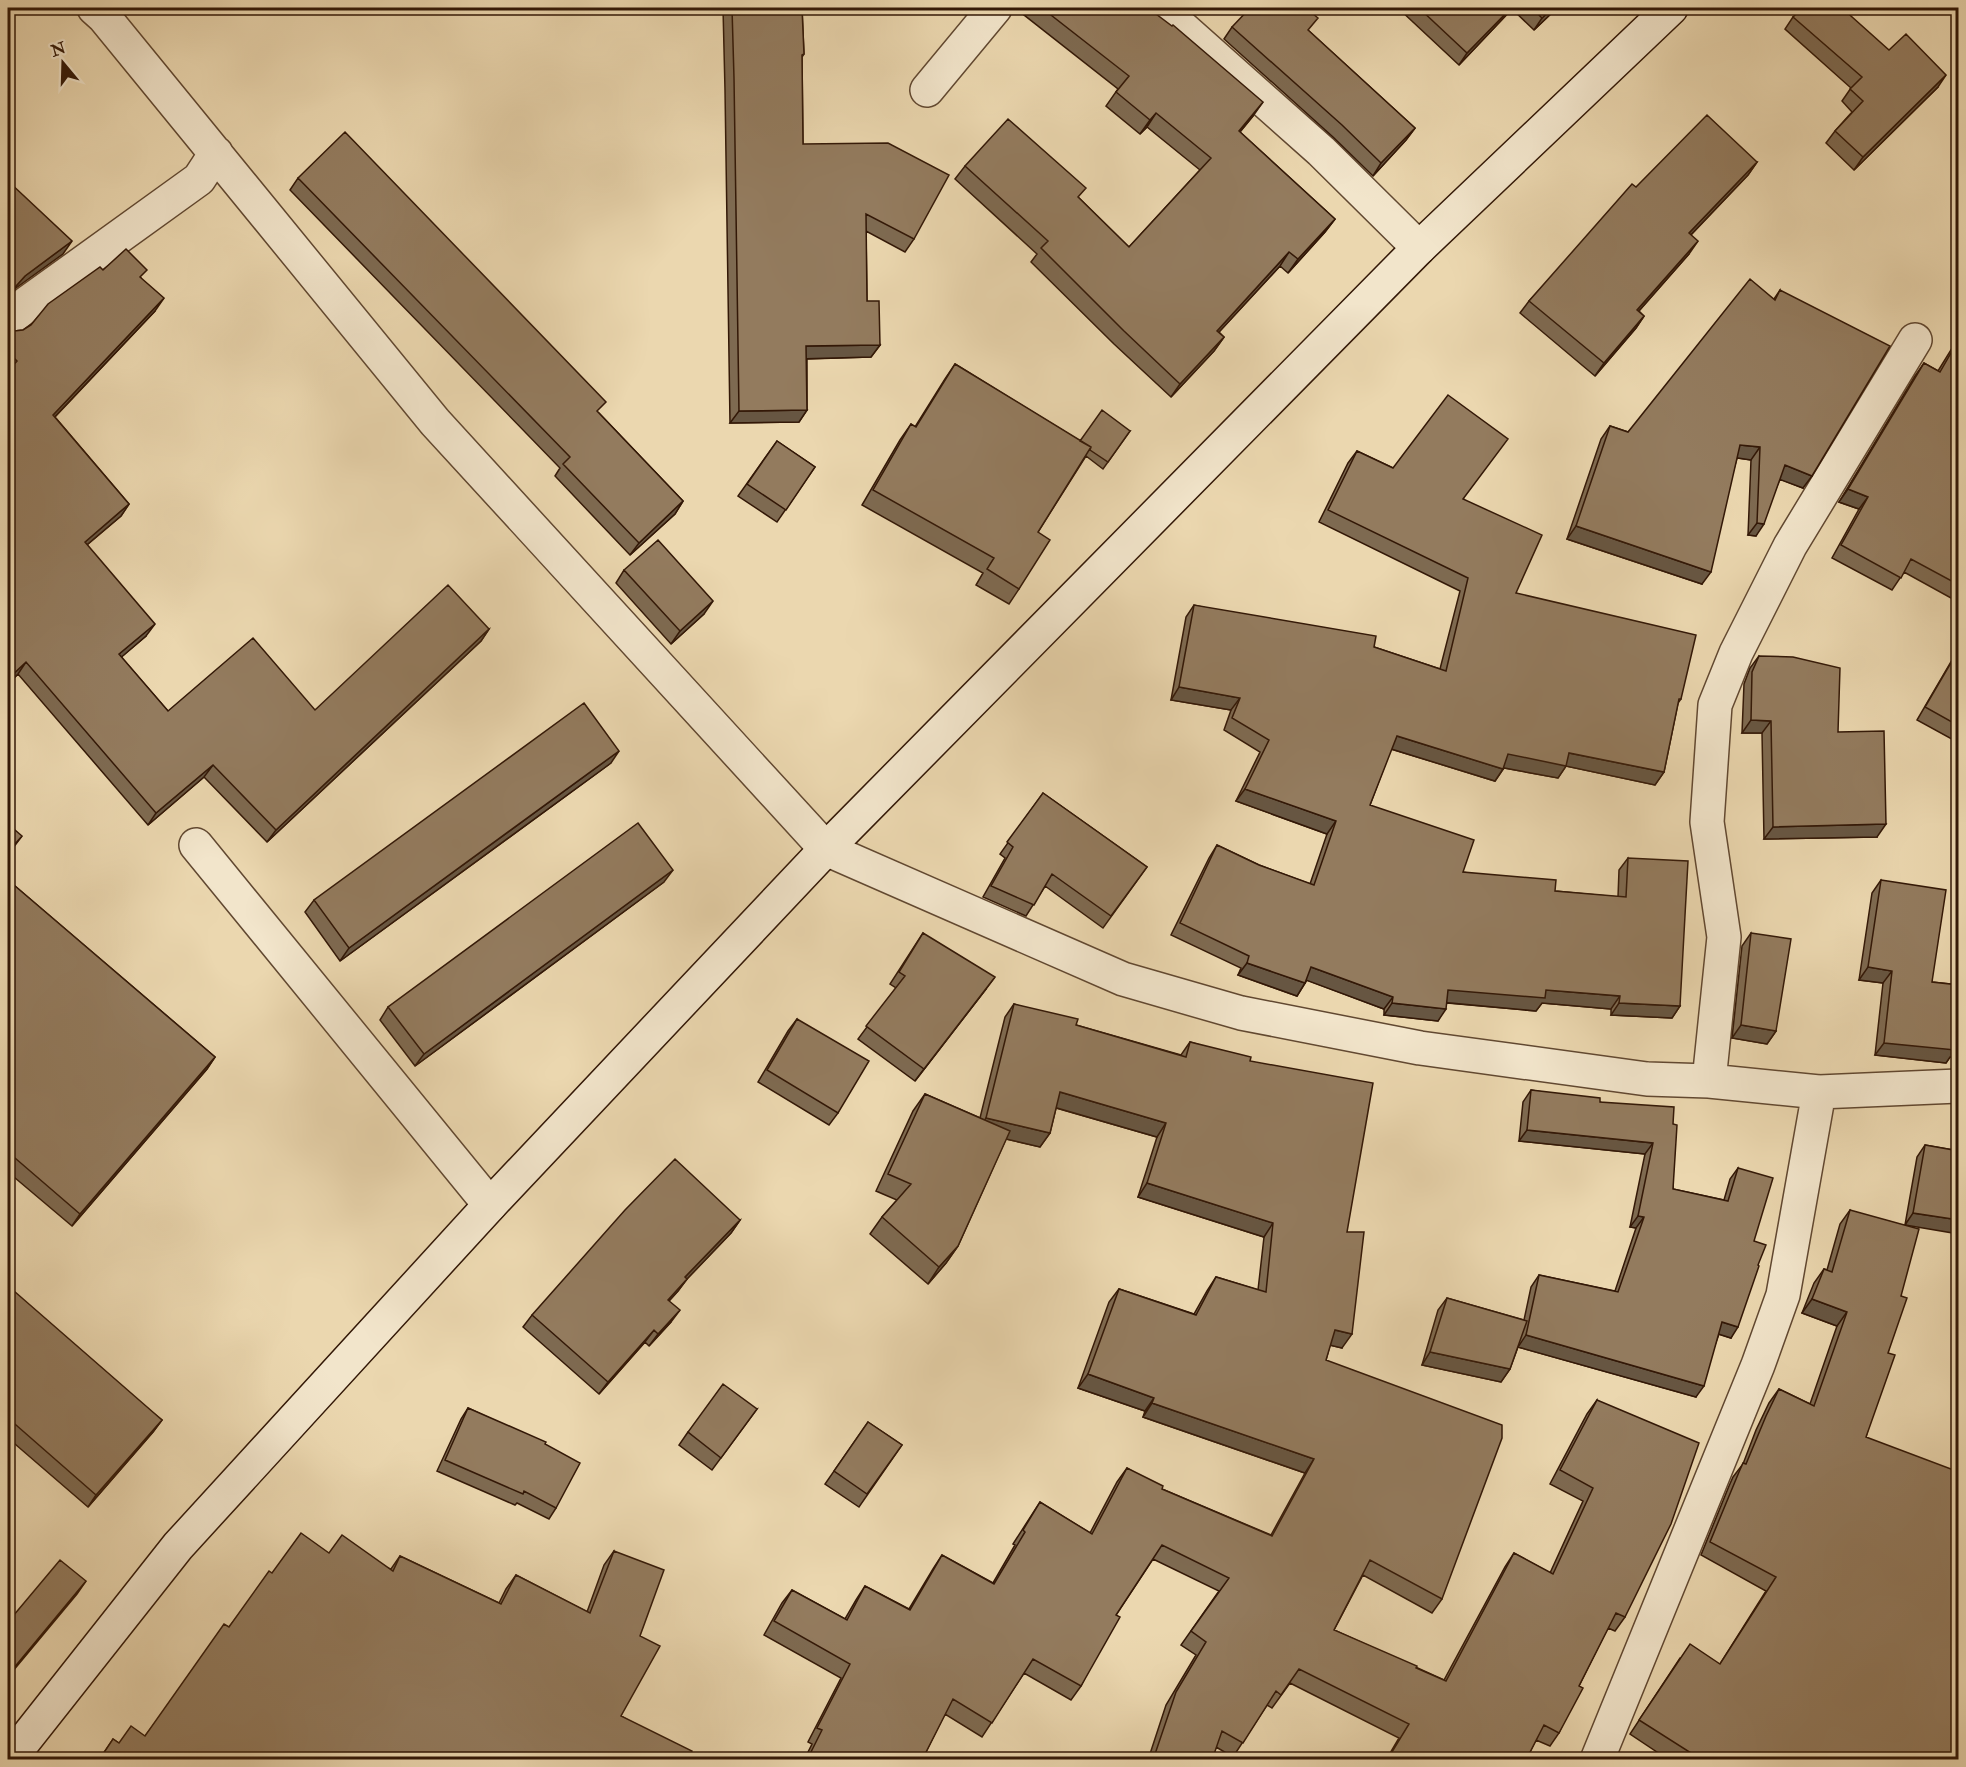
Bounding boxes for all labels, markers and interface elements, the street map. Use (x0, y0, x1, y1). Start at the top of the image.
north arrow (33, 33, 93, 93)
text: N (47, 38, 69, 62)

